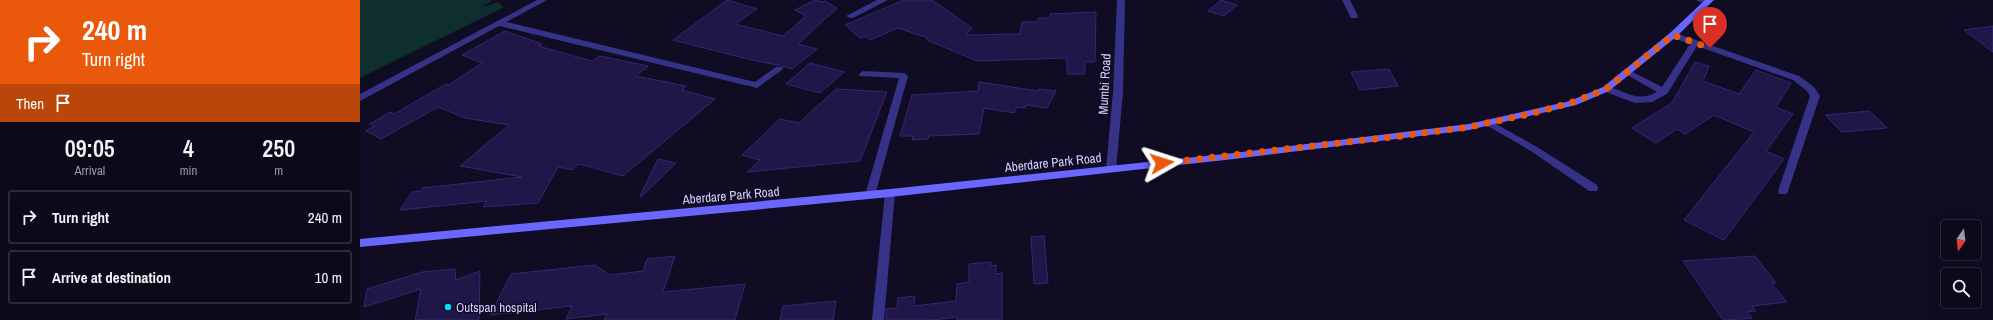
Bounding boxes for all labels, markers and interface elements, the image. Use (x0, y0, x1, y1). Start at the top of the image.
pin (1693, 7.0, 1727, 48)
text: 240 m (82, 11, 147, 49)
icon: arrive (1699, 13, 1721, 35)
icon: right (16, 16, 68, 68)
text: Turn right (82, 47, 145, 72)
street label: Mumbi Road (1094, 53, 1115, 115)
icon: arrive (52, 92, 74, 114)
text: Then (16, 93, 44, 114)
text: 09:05 (65, 132, 115, 164)
text: 4 (183, 132, 194, 164)
text: 250 (262, 132, 295, 164)
position arrow (1141, 142, 1183, 184)
street label: Aberdare Park Road (1003, 149, 1102, 176)
text: Arrival (74, 162, 105, 179)
text: min (180, 162, 197, 179)
text: m (274, 162, 283, 179)
street label: Aberdare Park Road (681, 183, 780, 208)
icon: right (18, 206, 40, 228)
text: Turn right (52, 207, 109, 228)
text: 240 m (308, 207, 342, 228)
north arrow (1941, 220, 1981, 260)
map controls (1941, 220, 1981, 308)
icon: arrive (18, 266, 40, 288)
text: Arrive at destination (52, 267, 171, 288)
text: 10 m (315, 267, 342, 288)
button: search (1941, 268, 1981, 308)
place label: Outspan hospital (456, 299, 537, 316)
marker: Outspan hospital (443, 302, 453, 312)

